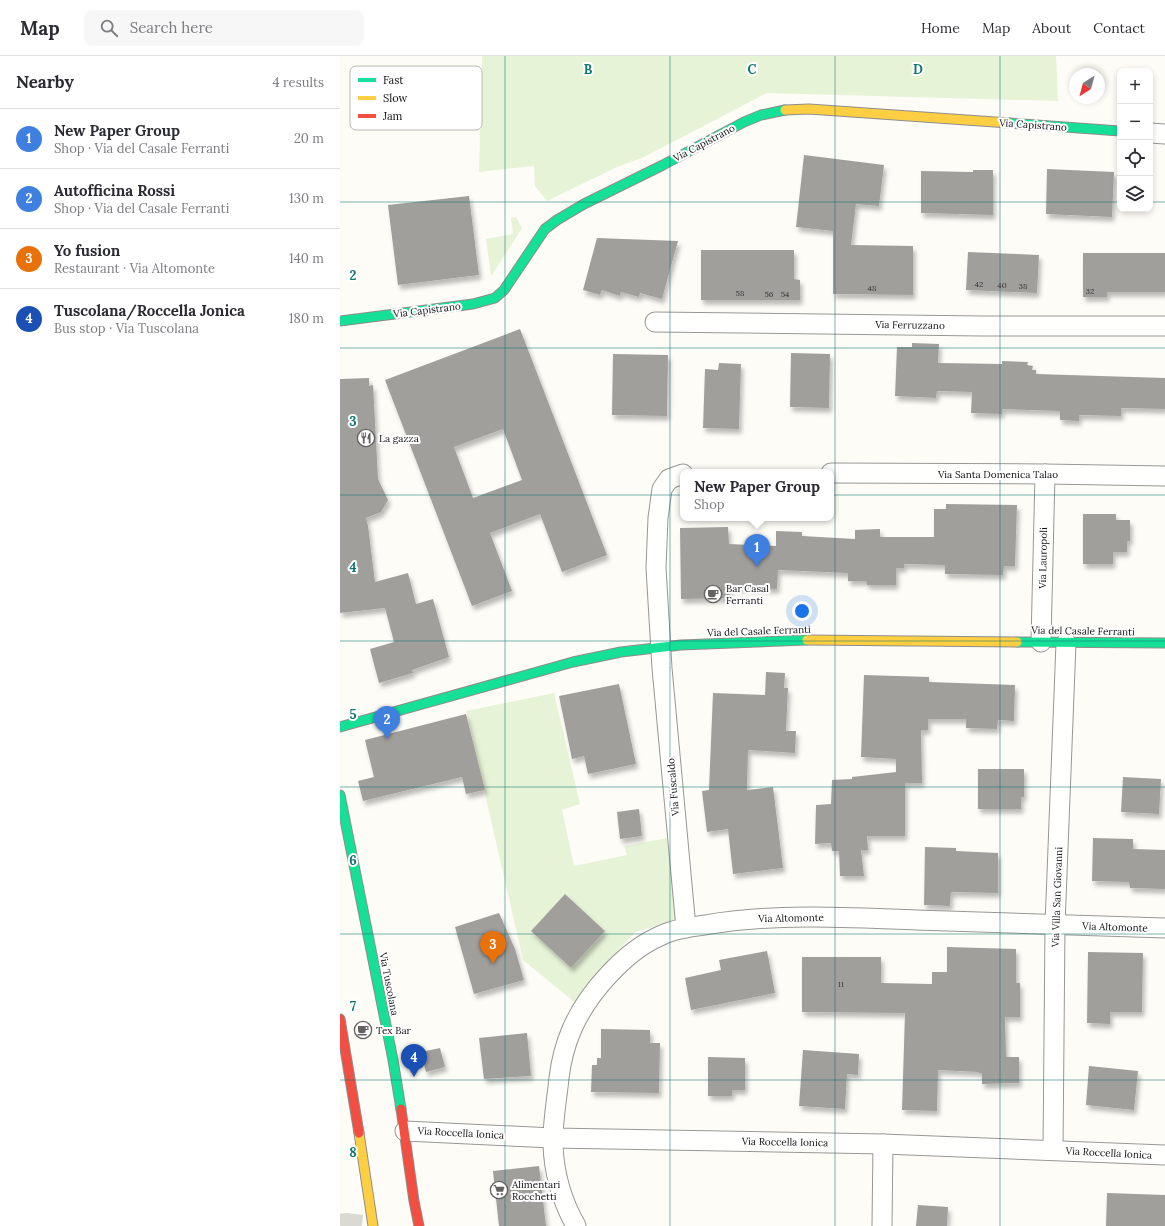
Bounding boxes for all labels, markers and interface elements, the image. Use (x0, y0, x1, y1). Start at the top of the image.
search box (84, 10, 364, 46)
text: Map (20, 16, 60, 40)
icon: search (98, 17, 120, 39)
text: Search here (130, 18, 213, 37)
text: Home (921, 19, 960, 37)
text: Map (982, 19, 1010, 37)
text: About (1032, 19, 1071, 37)
text: Contact (1093, 19, 1145, 37)
text: B (584, 61, 593, 78)
text: C (748, 61, 757, 78)
text: D (913, 61, 923, 78)
legend (350, 66, 482, 130)
north arrow (1069, 68, 1105, 104)
map controls (1117, 68, 1153, 212)
button: + (1117, 68, 1153, 104)
text: Nearby (16, 71, 74, 93)
text: Fast (383, 73, 404, 87)
text: 4 results (273, 74, 324, 91)
text: Slow (383, 91, 408, 105)
button: − (1117, 104, 1153, 140)
text: Jam (382, 109, 403, 123)
street label: Via Capistrano (998, 116, 1067, 134)
text: New Paper Group (54, 121, 180, 140)
street label: Via Capistrano (670, 121, 737, 165)
text: 1 (26, 130, 32, 147)
text: 20 m (294, 130, 324, 147)
text: Shop · Via del Casale Ferranti (54, 140, 229, 157)
button: locate (1117, 140, 1153, 176)
button: layers (1117, 176, 1153, 212)
text: Autofficina Rossi (54, 181, 175, 200)
text: 2 (26, 190, 32, 207)
text: 130 m (289, 190, 324, 207)
text: Shop · Via del Casale Ferranti (54, 200, 229, 217)
text: Yo fusion (54, 241, 120, 260)
text: 3 (25, 250, 33, 267)
text: 140 m (289, 250, 324, 267)
text: Restaurant · Via Altomonte (54, 260, 215, 277)
text: 2 (350, 267, 357, 284)
house number: 42 (975, 279, 983, 289)
house number: 40 (997, 280, 1007, 290)
house number: 38 (1019, 281, 1028, 291)
house number: 48 (868, 283, 877, 293)
house number: 32 (1086, 286, 1094, 296)
house number: 58 (736, 288, 745, 298)
house number: 56 (765, 289, 774, 299)
house number: 54 (781, 289, 790, 299)
street label: Via Capistrano (392, 299, 462, 321)
text: Tuscolana/Roccella Jonica (54, 301, 245, 320)
text: 4 (25, 310, 33, 327)
text: 180 m (289, 310, 324, 327)
street label: Via Ferruzzano (874, 318, 945, 332)
text: Bus stop · Via Tuscolana (54, 320, 199, 337)
text: 3 (349, 413, 357, 430)
restaurant icon: La gazza (356, 428, 376, 448)
place label: La gazza (379, 432, 419, 445)
street label: Via Santa Domenica Talao (937, 468, 1058, 481)
popup (680, 469, 834, 521)
text: New Paper Group (694, 477, 820, 496)
text: Shop (694, 496, 725, 513)
street label: Via Lauropoli (1036, 527, 1050, 590)
pin: 1 (744, 534, 770, 567)
text: 4 (349, 559, 357, 576)
place label: Bar Casal Ferranti (726, 582, 769, 607)
cafe icon: Bar Casal Ferranti (703, 584, 723, 604)
your location (792, 601, 812, 621)
street label: Via del Casale Ferranti (706, 623, 811, 639)
street label: Via del Casale Ferranti (1030, 624, 1135, 638)
text: 5 (349, 706, 357, 723)
pin: 2 (374, 706, 400, 739)
street label: Via Fuscaldo (664, 757, 682, 817)
street label: Via Villa San Giovanni (1049, 847, 1065, 948)
text: 6 (349, 852, 357, 869)
street label: Via Altomonte (757, 911, 825, 925)
street label: Via Altomonte (1081, 919, 1149, 935)
pin: 3 (480, 931, 506, 964)
street label: Via Tuscolana (376, 950, 401, 1017)
house number: 11 (838, 979, 844, 989)
text: 7 (350, 998, 356, 1015)
cafe icon: Tex Bar (353, 1020, 373, 1040)
place label: Tex Bar (376, 1024, 412, 1037)
pin: 4 (401, 1044, 427, 1077)
street label: Via Roccella Ionica (416, 1124, 505, 1142)
street label: Via Roccella Ionica (741, 1135, 828, 1149)
text: 8 (349, 1144, 357, 1161)
street label: Via Roccella Ionica (1064, 1144, 1153, 1162)
place label: Alimentari Rocchetti (511, 1178, 560, 1203)
supermarket icon: Alimentari Rocchetti (489, 1180, 509, 1200)

